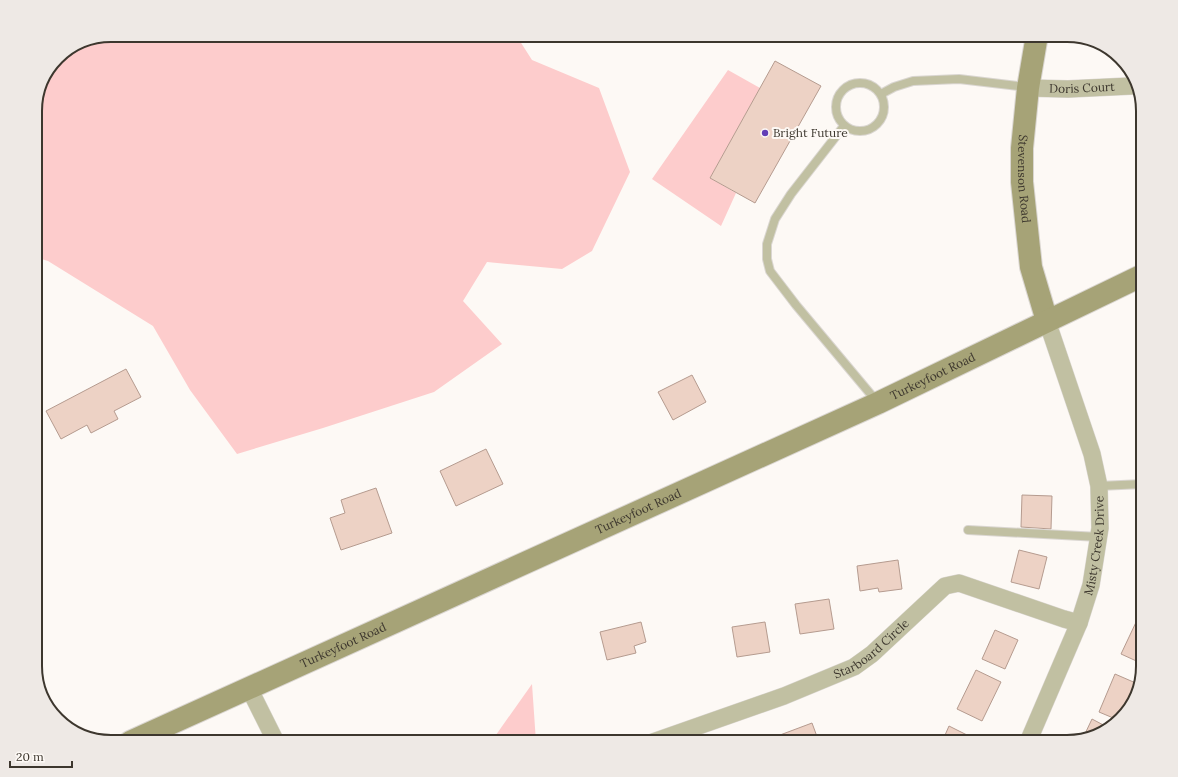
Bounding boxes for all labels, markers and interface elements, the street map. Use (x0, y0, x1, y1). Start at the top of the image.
street label: Doris Court (1049, 79, 1116, 96)
place label: Bright Future (773, 125, 848, 140)
marker: Bright Future (760, 128, 770, 138)
street label: Stevenson Road (1015, 134, 1034, 224)
street label: Turkeyfoot Road (887, 349, 978, 403)
street label: Turkeyfoot Road (593, 485, 683, 537)
street label: Misty Creek Drive (1080, 495, 1107, 597)
street label: Starboard Circle (831, 615, 912, 682)
street label: Turkeyfoot Road (298, 619, 388, 671)
scale bar (10, 743, 72, 769)
text: 20 m (16, 749, 44, 764)

